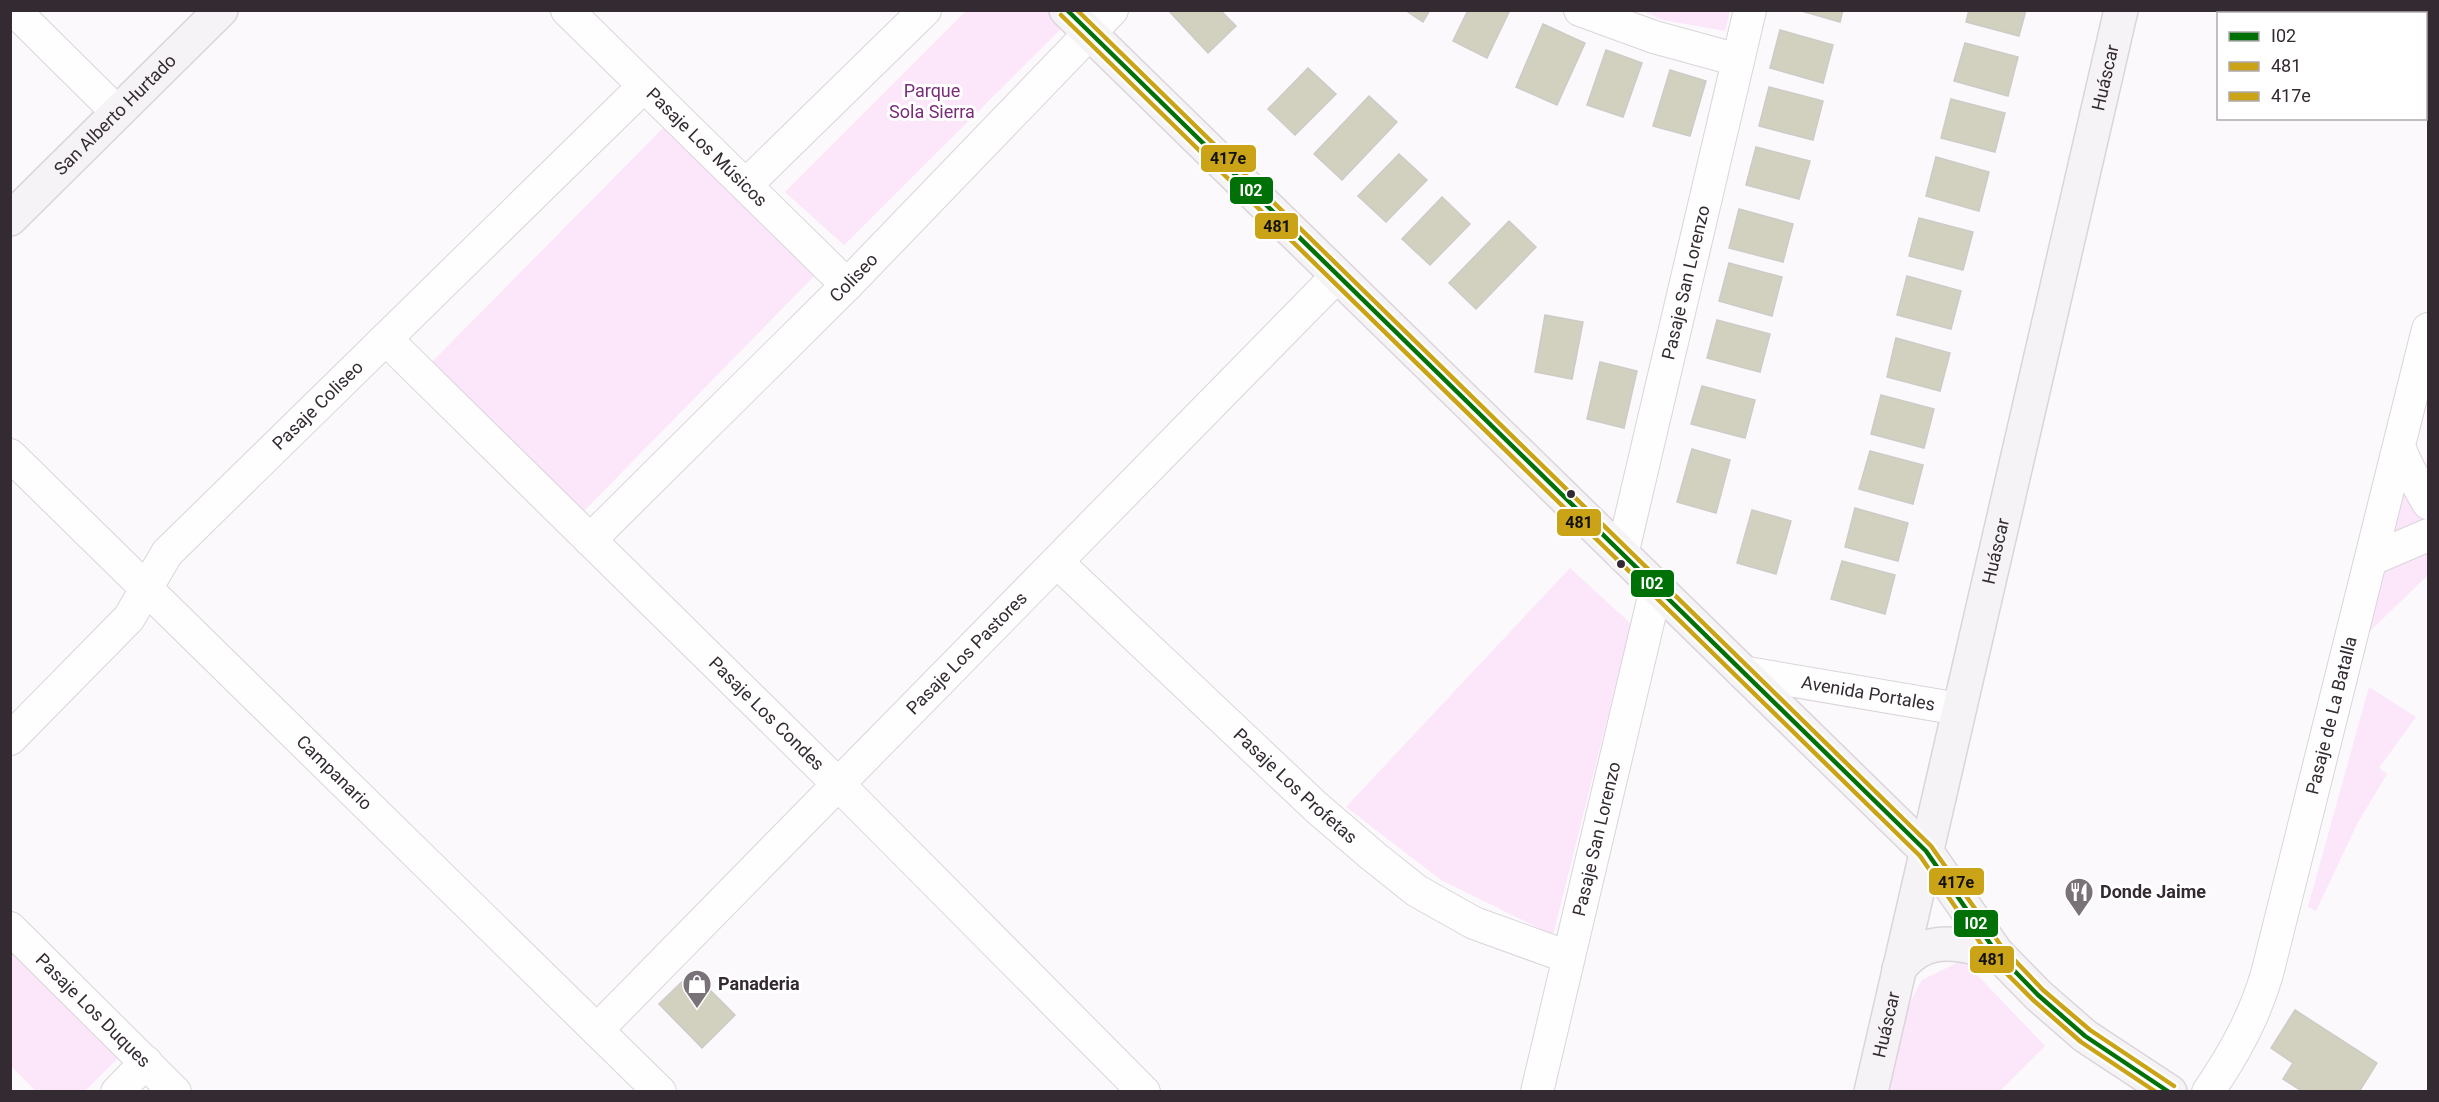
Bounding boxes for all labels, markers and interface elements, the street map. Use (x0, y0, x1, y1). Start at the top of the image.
legend (2217, 12, 2427, 120)
text: I02 (2271, 25, 2296, 46)
street label: Huáscar (2087, 43, 2123, 113)
street label: San Alberto Hurtado (49, 50, 180, 179)
text: 481 (2271, 55, 2301, 76)
park label: Parque Sola Sierra (889, 80, 975, 122)
street label: Pasaje Los Músicos (643, 83, 772, 211)
text: 417e (2271, 85, 2311, 106)
line badge: 417e (1200, 144, 1257, 173)
text: 417e (1210, 149, 1246, 168)
line badge: I02 (1229, 176, 1274, 205)
text: I02 (1239, 181, 1263, 200)
street label: Pasaje San Lorenzo (1657, 203, 1714, 362)
line badge: 481 (1254, 212, 1299, 240)
text: 481 (1263, 217, 1291, 236)
street label: Coliseo (825, 249, 882, 306)
street label: Pasaje Coliseo (268, 356, 367, 454)
unlabelled marker (1565, 488, 1577, 500)
line badge: 481 (1556, 508, 1602, 537)
text: 481 (1565, 513, 1593, 532)
street label: Huáscar (1978, 516, 2013, 586)
unlabelled marker (1615, 558, 1627, 570)
line badge: I02 (1630, 569, 1675, 598)
text: I02 (1640, 574, 1664, 593)
street label: Pasaje Los Pastores (902, 587, 1031, 718)
street label: Pasaje de La Batalla (2301, 634, 2361, 796)
street label: Pasaje Los Condes (705, 652, 829, 774)
street label: Avenida Portales (1800, 671, 1937, 715)
street label: Pasaje Los Profetas (1229, 724, 1362, 848)
street label: Campanario (292, 731, 377, 814)
street label: Pasaje San Lorenzo (1568, 760, 1625, 918)
line badge: 417e (1928, 867, 1985, 896)
text: 417e (1938, 873, 1974, 892)
restaurant icon: Donde Jaime (2063, 876, 2095, 918)
place label: Donde Jaime (2100, 881, 2206, 902)
line badge: I02 (1953, 909, 1999, 938)
text: I02 (1964, 914, 1988, 933)
line badge: 481 (1969, 945, 2015, 974)
street label: Pasaje Los Duques (32, 949, 155, 1071)
text: 481 (1978, 950, 2006, 969)
shop icon: Panaderia (681, 968, 713, 1010)
place label: Panaderia (718, 973, 800, 994)
street label: Huáscar (1868, 990, 1904, 1060)

